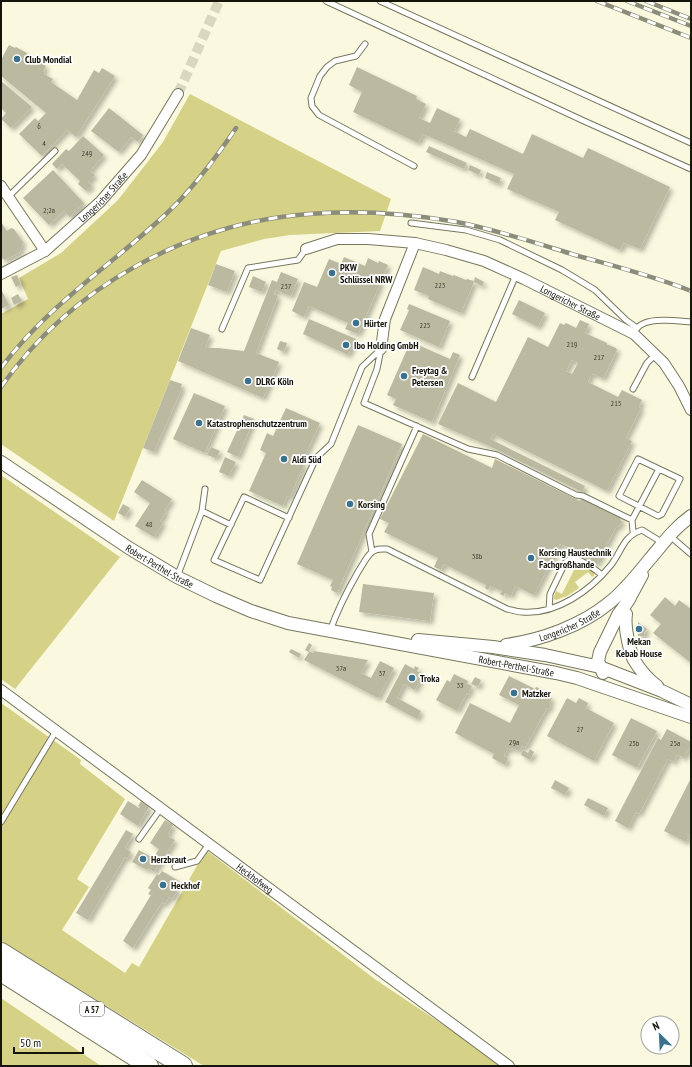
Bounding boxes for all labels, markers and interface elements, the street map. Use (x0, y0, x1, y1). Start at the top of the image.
place label: Club Mondial (25, 53, 72, 66)
marker: Club Mondial (12, 54, 22, 64)
house number: 6 (37, 121, 41, 131)
house number: 4 (42, 138, 46, 148)
house number: 249 (82, 148, 93, 158)
street label: Longericher Straße (75, 169, 130, 225)
house number: 2;2a (43, 205, 55, 215)
place label: PKW Schlüssel NRW (340, 261, 393, 286)
marker: PKW Schlüssel NRW (327, 268, 337, 278)
house number: 223 (435, 280, 446, 290)
house number: 237 (281, 281, 292, 291)
street label: Longericher Straße (538, 282, 603, 323)
place label: Hürter (364, 317, 387, 330)
marker: Hürter (351, 318, 361, 328)
house number: 225 (420, 320, 430, 330)
place label: Ibo Holding GmbH (354, 339, 418, 352)
house number: 219 (567, 339, 578, 349)
marker: Ibo Holding GmbH (341, 340, 351, 350)
house number: 217 (594, 352, 605, 362)
place label: Freytag & Petersen (412, 364, 448, 389)
marker: Freytag & Petersen (399, 371, 409, 381)
place label: DLRG Köln (256, 375, 294, 388)
marker: DLRG Köln (243, 376, 253, 386)
house number: 215 (611, 398, 621, 408)
place label: Katastrophenschutzzentrum (207, 417, 307, 430)
marker: Katastrophenschutzzentrum (194, 418, 204, 428)
place label: Aldi Süd (291, 453, 322, 466)
marker: Aldi Süd (279, 454, 289, 464)
place label: Korsing (358, 498, 385, 511)
marker: Korsing (345, 499, 355, 509)
house number: 48 (145, 519, 153, 529)
street label: Robert-Perthel-Straße (123, 541, 196, 591)
place label: Korsing Haustechnik Fachgroßhande (539, 546, 612, 571)
house number: 38b (472, 551, 483, 561)
marker: Korsing Haustechnik Fachgroßhande (526, 553, 536, 563)
street label: Longericher Straße (538, 605, 602, 644)
marker: Mekan Kebab House (634, 624, 644, 634)
place label: Mekan Kebab House (616, 635, 662, 660)
street label: Robert-Perthel-Straße (478, 652, 555, 679)
house number: 37a (336, 663, 346, 673)
house number: 37 (378, 668, 386, 678)
place label: Troka (420, 672, 440, 685)
marker: Troka (407, 673, 417, 683)
house number: 33 (456, 680, 464, 690)
place label: Matzker (522, 687, 551, 700)
marker: Matzker (509, 688, 519, 698)
house number: 27 (576, 724, 584, 734)
house number: 29a (509, 737, 519, 747)
house number: 25b (629, 738, 640, 748)
house number: 25a (670, 738, 680, 748)
place label: Herzbraut (151, 853, 186, 866)
marker: Herzbraut (138, 854, 148, 864)
street label: Heckhofweg (234, 860, 276, 896)
place label: Heckhof (171, 879, 201, 892)
marker: Heckhof (158, 880, 168, 890)
road number: A 57 (80, 1002, 104, 1016)
north arrow (640, 1015, 680, 1055)
text: N (650, 1018, 662, 1033)
scale bar (14, 1029, 83, 1055)
text: 50 m (20, 1035, 41, 1050)

